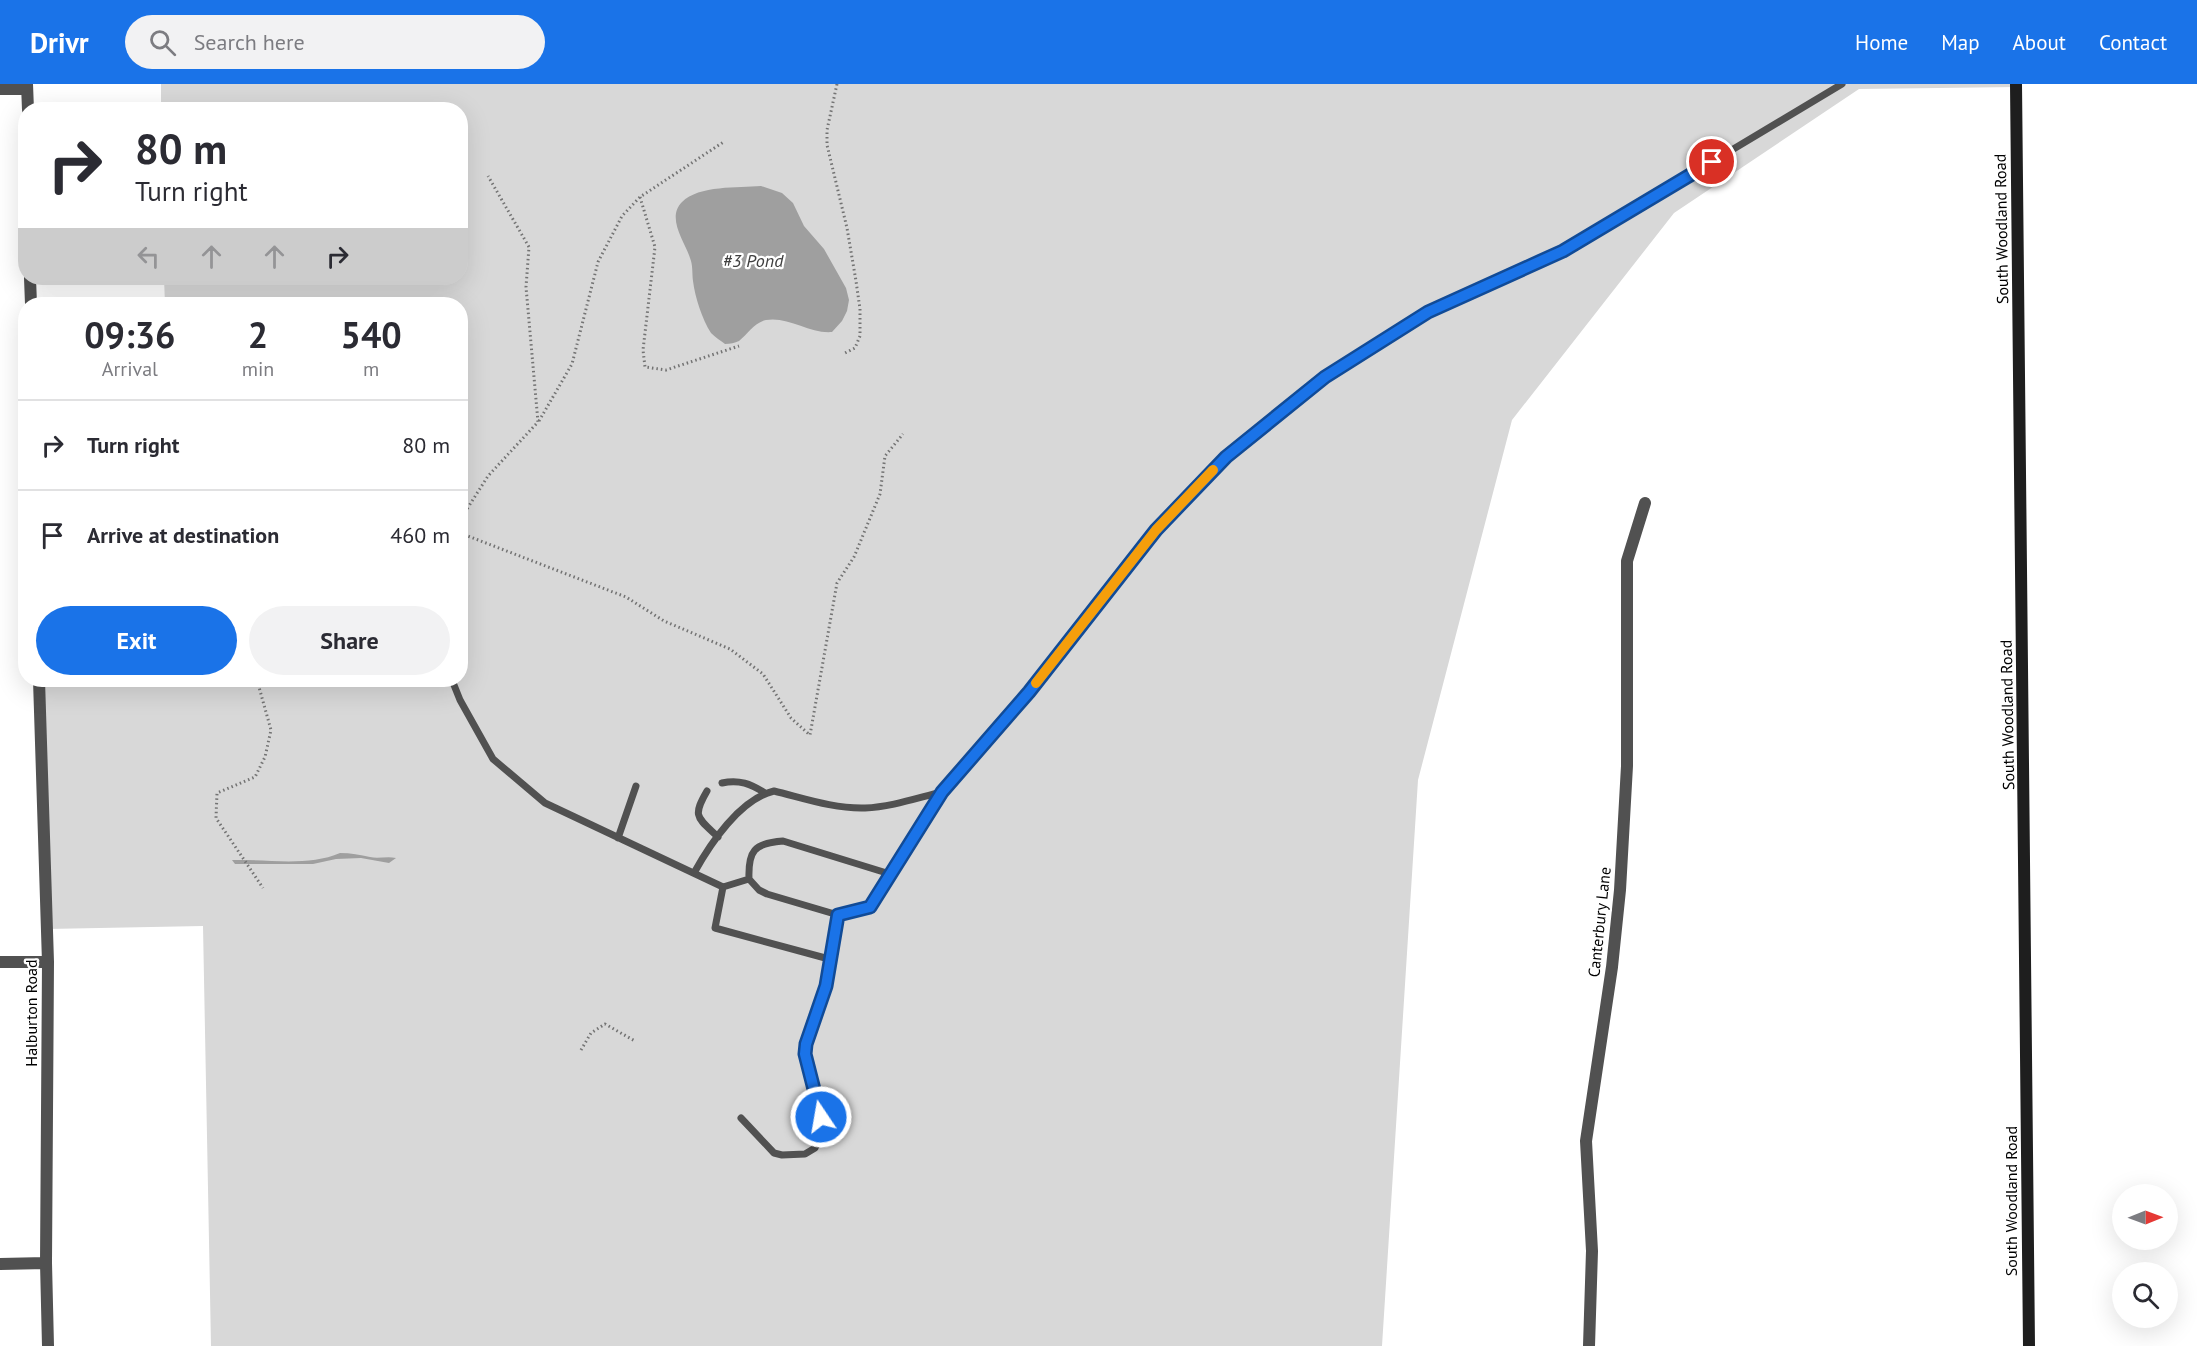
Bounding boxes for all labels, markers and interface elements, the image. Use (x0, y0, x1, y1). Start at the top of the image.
search box (125, 15, 545, 69)
text: Drivr (30, 24, 89, 61)
icon: search (146, 26, 179, 59)
text: Search here (194, 28, 305, 56)
text: Home (1855, 29, 1908, 56)
text: Map (1941, 29, 1980, 56)
text: About (2013, 29, 2066, 56)
text: Contact (2099, 29, 2167, 56)
text: 80 m (135, 121, 227, 176)
icon: right (36, 126, 114, 204)
pin (1686, 136, 1737, 187)
icon: arrive (1695, 145, 1728, 178)
street label: South Woodland Road (1990, 154, 2012, 304)
text: Turn right (135, 174, 248, 208)
icon: left (132, 240, 165, 273)
icon: ahead (195, 240, 228, 273)
icon: ahead (258, 240, 291, 273)
icon: right (321, 240, 354, 273)
water label: #3 Pond (723, 249, 784, 272)
text: 09:36 (84, 311, 176, 358)
text: 2 (248, 311, 268, 358)
text: 540 (341, 311, 402, 358)
text: Arrival (102, 356, 158, 382)
text: min (242, 356, 274, 382)
text: m (363, 356, 379, 382)
icon: right (36, 429, 69, 462)
text: Turn right (87, 431, 179, 459)
text: 80 m (402, 431, 450, 459)
icon: arrive (36, 519, 69, 552)
text: Arrive at destination (87, 521, 279, 549)
text: 460 m (390, 521, 450, 549)
button: Exit (36, 606, 237, 675)
button: Share (249, 606, 450, 675)
street label: South Woodland Road (1996, 640, 2018, 790)
street label: Canterbury Lane (1583, 866, 1615, 978)
street label: Halburton Road (21, 959, 41, 1067)
position arrow (789, 1085, 853, 1149)
street label: South Woodland Road (2001, 1126, 2021, 1276)
north arrow (2112, 1184, 2178, 1250)
map controls (2112, 1184, 2178, 1328)
button: search (2112, 1262, 2178, 1328)

